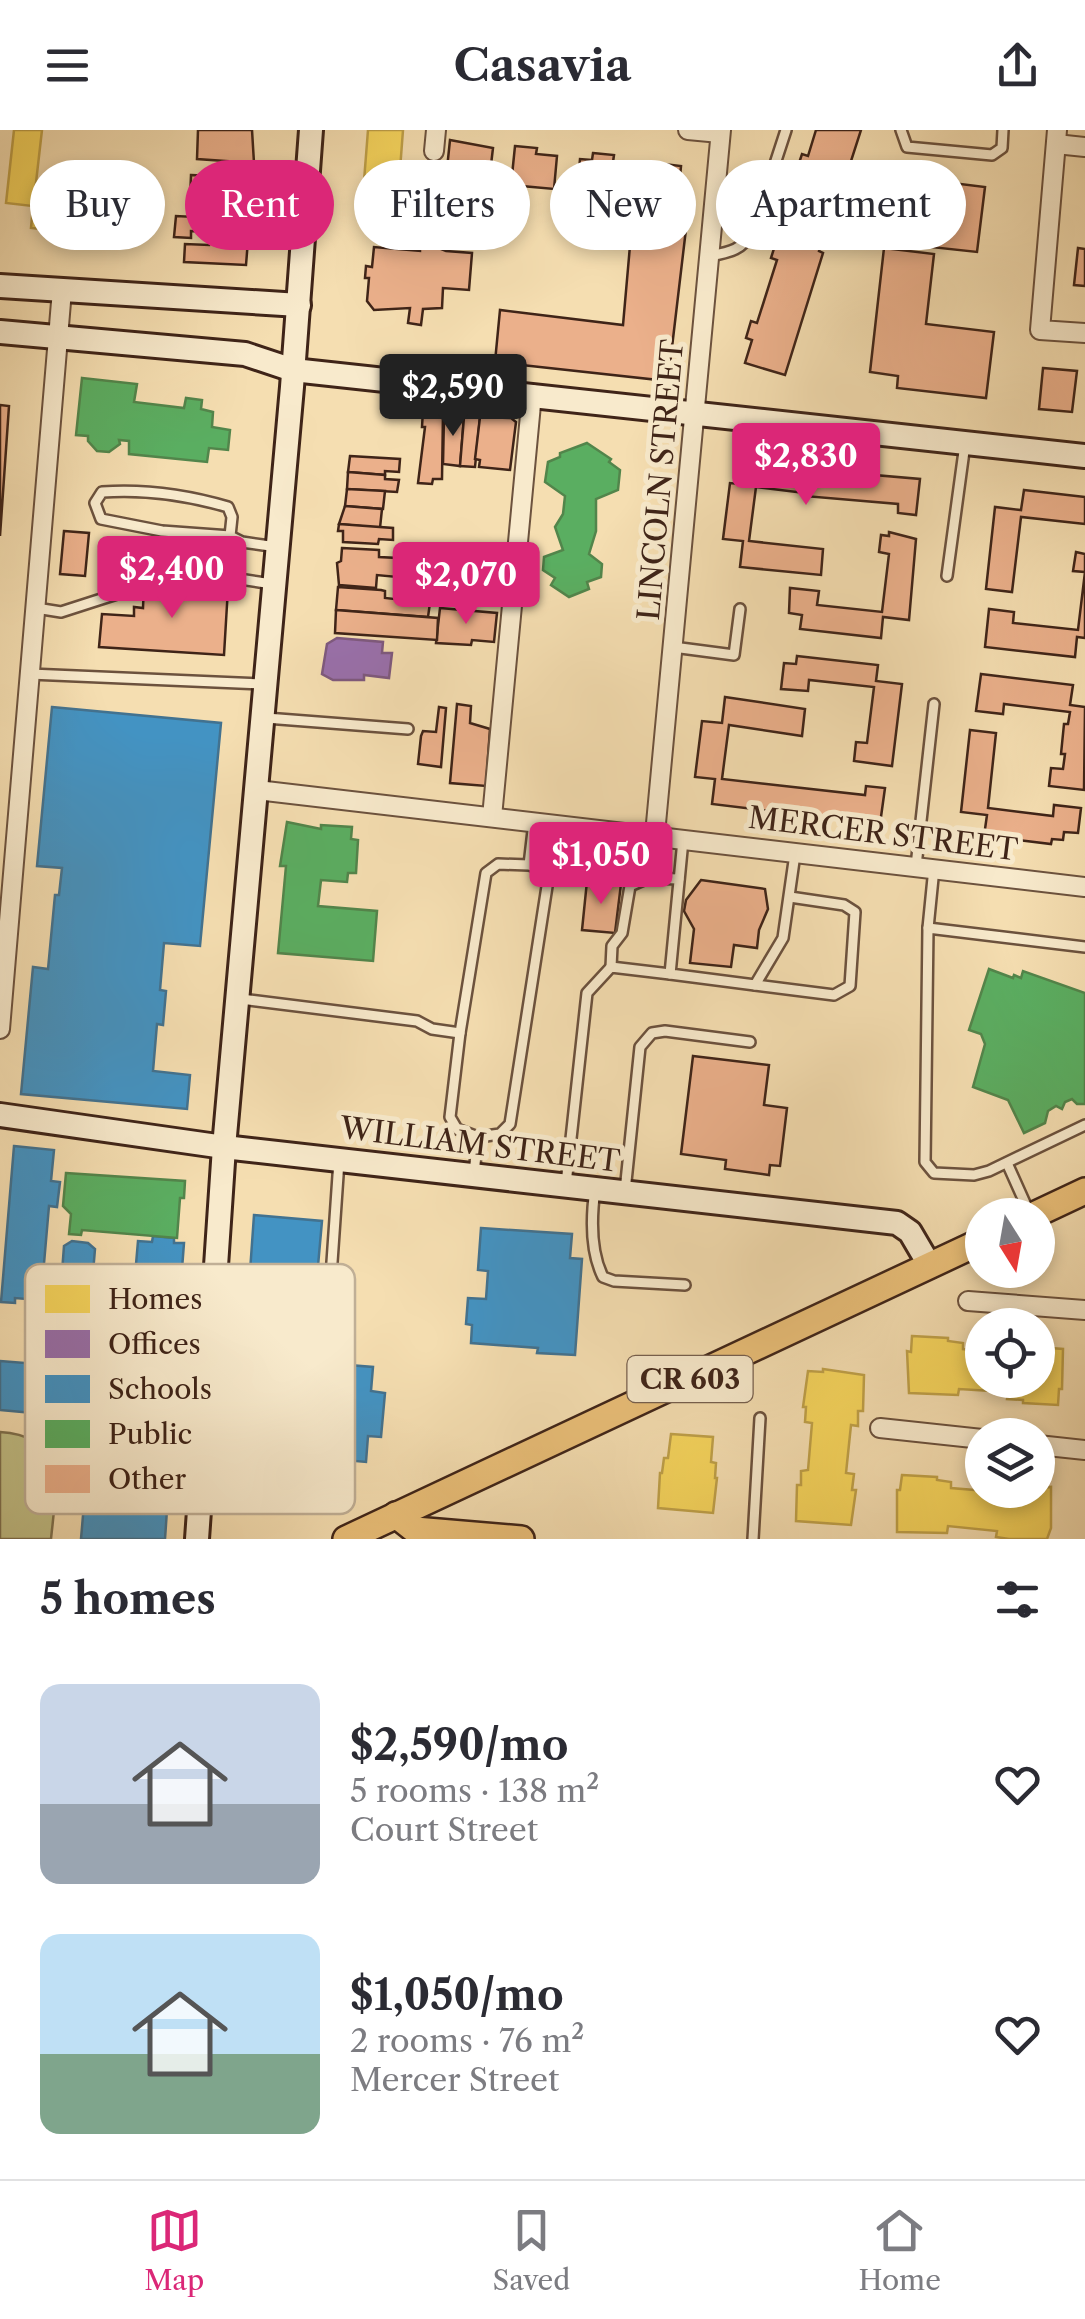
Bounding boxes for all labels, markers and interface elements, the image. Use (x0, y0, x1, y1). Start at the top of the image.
text: Casavia (454, 37, 631, 93)
icon: menu (40, 38, 95, 93)
icon: share (990, 38, 1045, 93)
chip: Buy (30, 160, 165, 250)
chip: Rent (185, 160, 334, 250)
chip: Filters (354, 160, 530, 250)
chip: New (550, 160, 696, 250)
chip: Apartment (716, 160, 966, 250)
street label: LINCOLN STREET (630, 337, 691, 622)
pin: $2,590 (372, 354, 534, 439)
text: $2,590 (402, 367, 504, 406)
pin: $2,830 (725, 423, 887, 508)
text: $2,830 (754, 436, 858, 475)
pin: $2,400 (91, 536, 253, 621)
pin: $2,070 (385, 542, 547, 627)
text: $2,400 (119, 549, 225, 588)
text: $2,070 (415, 555, 517, 594)
street label: MERCER STREET (746, 799, 1020, 868)
pin: $1,050 (520, 822, 682, 907)
text: $1,050 (551, 835, 651, 874)
street label: WILLIAM STREET (337, 1109, 623, 1180)
north arrow (965, 1198, 1055, 1288)
map controls (965, 1198, 1055, 1508)
legend (25, 1264, 355, 1514)
text: Homes (108, 1282, 202, 1316)
button: locate (965, 1308, 1055, 1398)
text: Offices (108, 1327, 201, 1361)
road number: CR 603 (628, 1356, 752, 1402)
text: Schools (108, 1372, 212, 1406)
text: Public (108, 1417, 192, 1451)
button: layers (965, 1418, 1055, 1508)
text: Other (108, 1462, 186, 1496)
icon: filters (990, 1572, 1045, 1627)
text: 5 homes (40, 1573, 216, 1625)
text: $2,590/mo (350, 1719, 568, 1771)
icon: home (120, 1724, 240, 1844)
icon: heart (990, 1757, 1045, 1812)
text: 5 rooms · 138 m² (350, 1771, 599, 1810)
text: Court Street (350, 1810, 538, 1849)
text: $1,050/mo (350, 1969, 564, 2021)
icon: home (120, 1974, 240, 2094)
icon: heart (990, 2007, 1045, 2062)
text: 2 rooms · 76 m² (350, 2021, 584, 2060)
text: Mercer Street (350, 2060, 559, 2099)
tab: Map (144, 2203, 204, 2297)
tab: Saved (493, 2203, 570, 2297)
tab: Home (859, 2203, 941, 2297)

